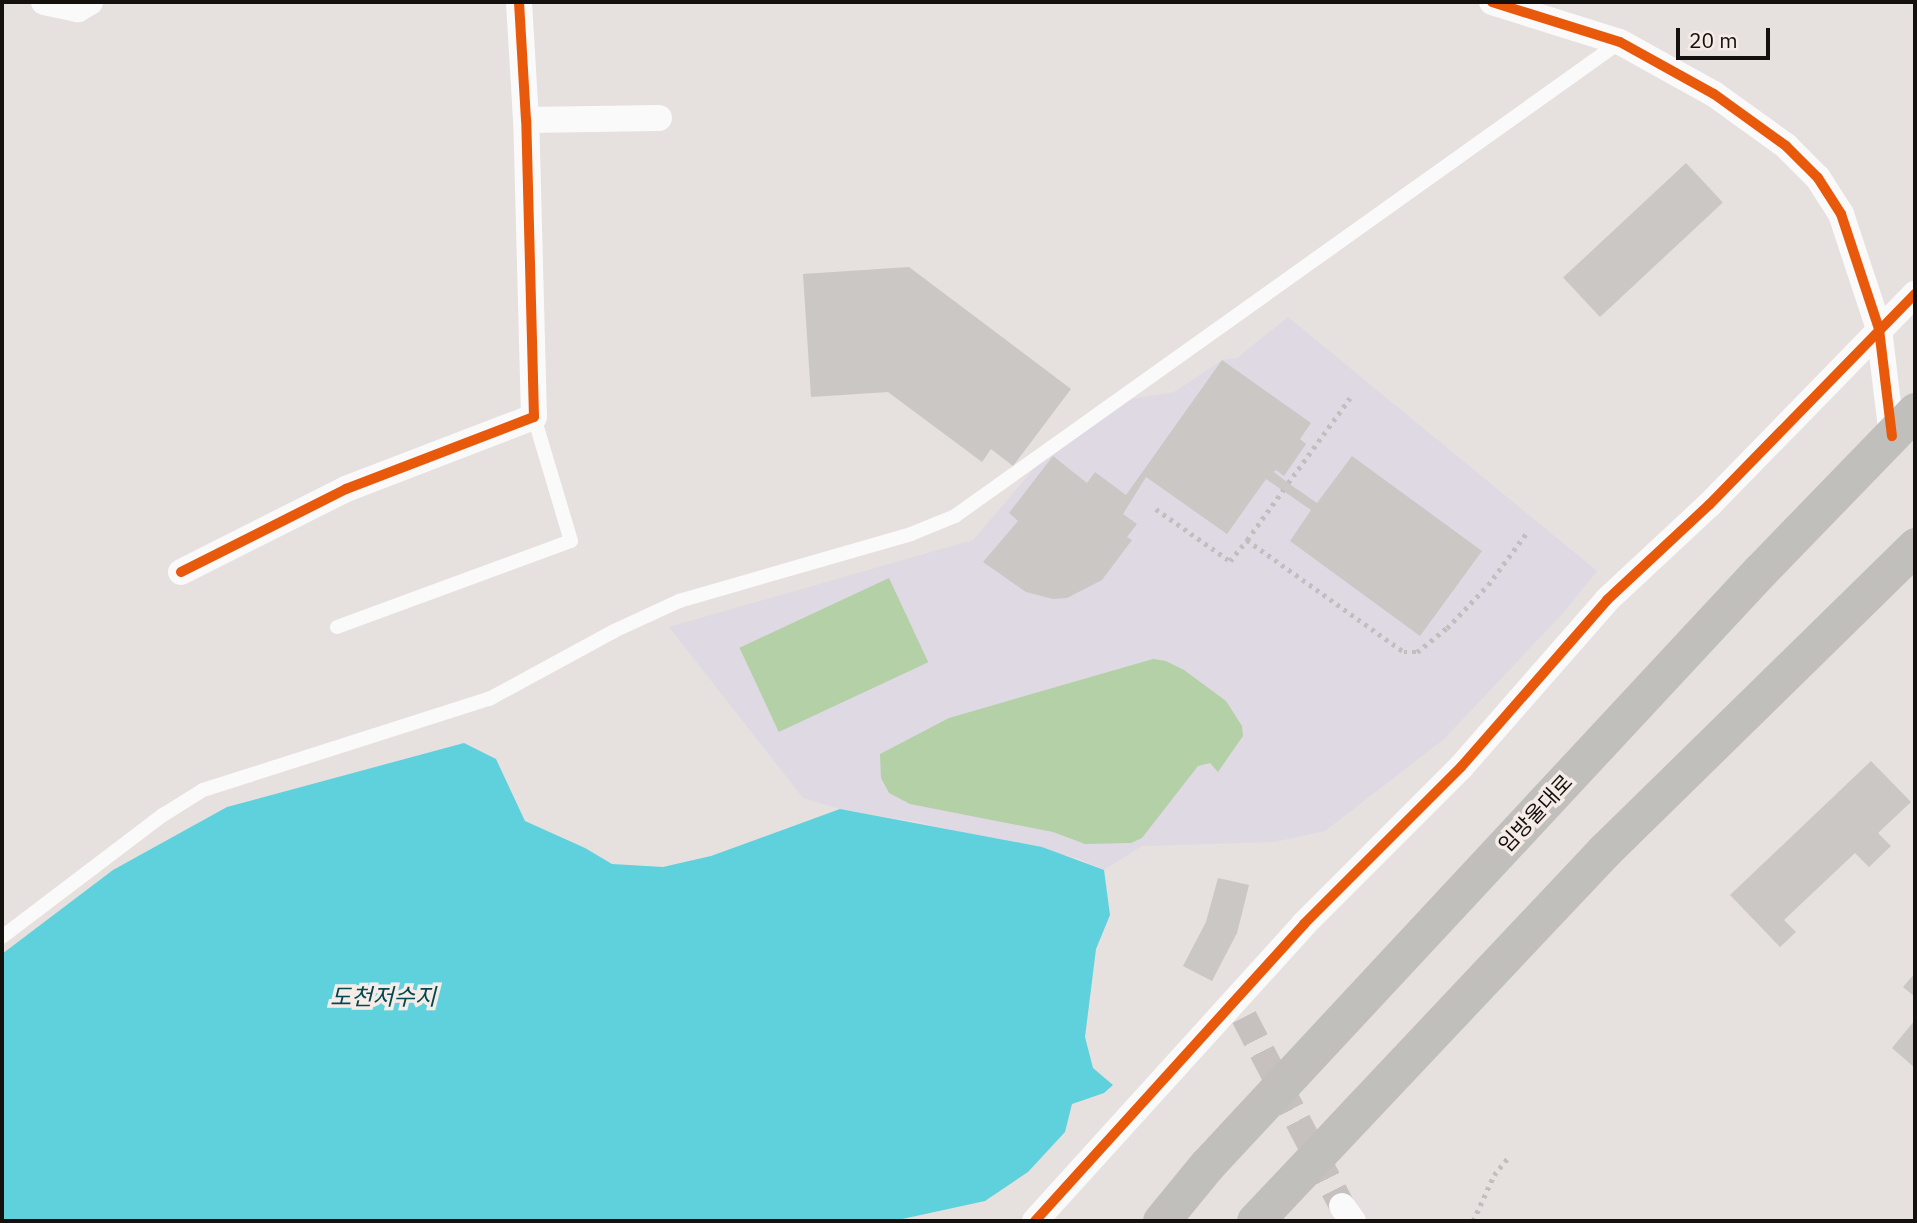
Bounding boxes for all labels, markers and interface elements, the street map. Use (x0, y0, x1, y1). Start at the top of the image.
scale bar (1679, 14, 1773, 58)
text: 20 m (1689, 26, 1738, 54)
street label: 임방울대로 (1493, 769, 1577, 857)
water label: 도천저수지 (330, 982, 436, 1010)

